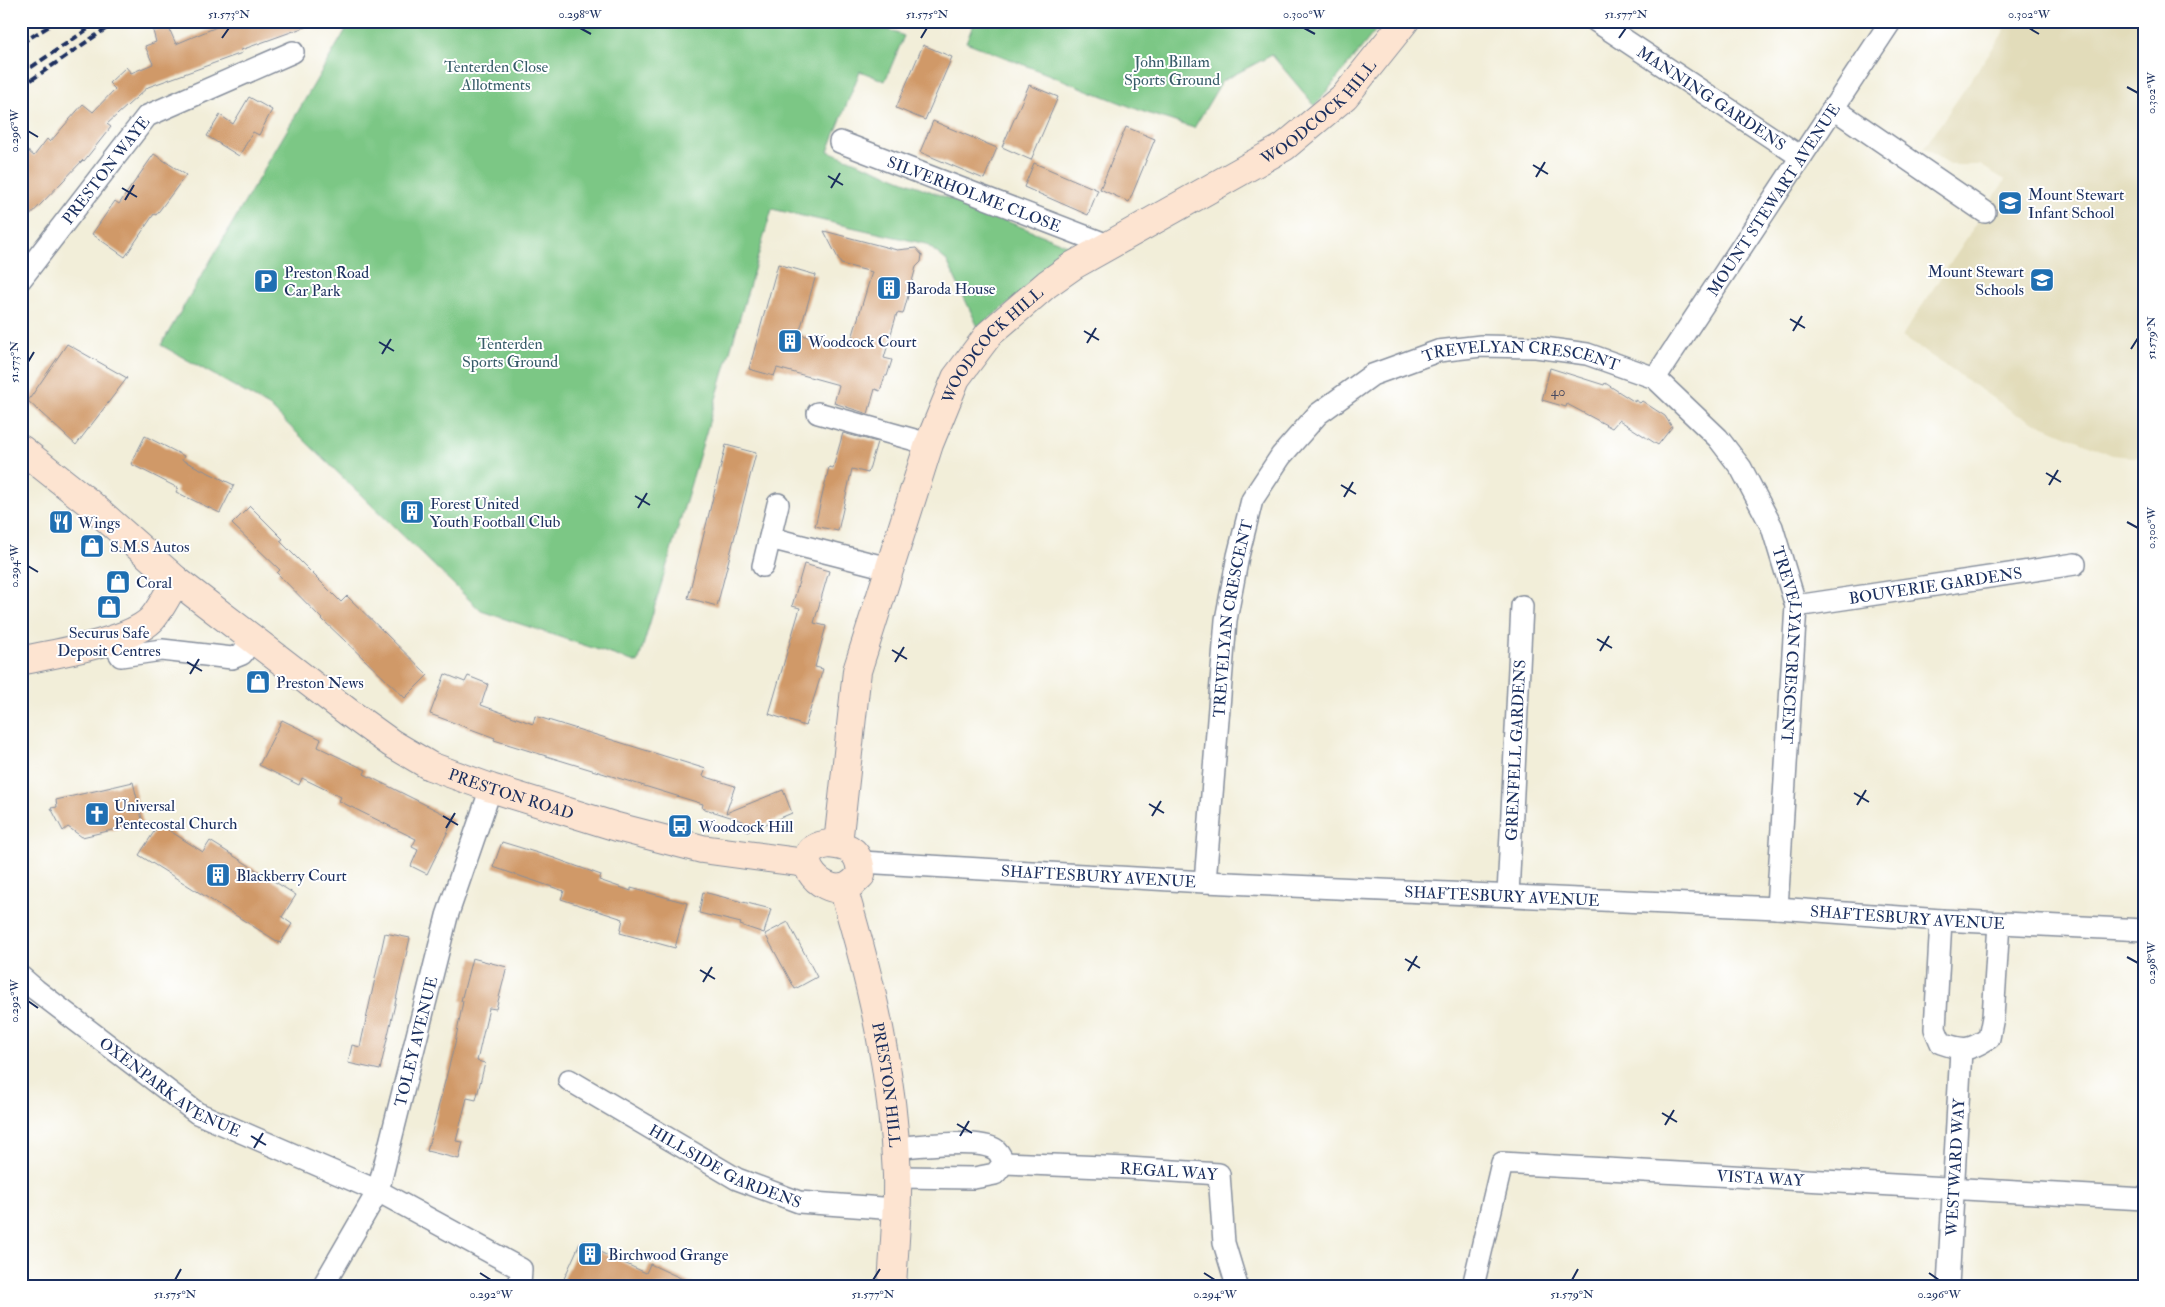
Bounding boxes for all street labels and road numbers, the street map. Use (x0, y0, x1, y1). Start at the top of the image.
street label: MANNING GARDENS (1633, 42, 1789, 155)
street label: WOODCOCK HILL (1257, 56, 1381, 169)
street label: MOUNT STEWART AVENUE (1703, 100, 1845, 300)
street label: PRESTON WAYE (58, 112, 154, 229)
street label: SILVERHOLME CLOSE (884, 152, 1064, 237)
street label: WOODCOCK HILL (938, 283, 1048, 407)
street label: TREVELYAN CRESCENT (1420, 337, 1622, 376)
street label: TREVELYAN CRESCENT (1209, 518, 1258, 718)
street label: TREVELYAN CRESCENT (1767, 544, 1805, 744)
street label: BOUVERIE GARDENS (1847, 563, 2024, 609)
street label: GRENFELL GARDENS (1502, 659, 1530, 841)
street label: PRESTON ROAD (446, 764, 576, 824)
street label: SHAFTESBURY AVENUE (1000, 861, 1197, 892)
street label: SHAFTESBURY AVENUE (1404, 882, 1600, 911)
street label: SHAFTESBURY AVENUE (1809, 901, 2005, 934)
street label: TOLEY AVENUE (391, 974, 442, 1109)
street label: PRESTON HILL (867, 1021, 904, 1149)
street label: OXENPARK AVENUE (95, 1033, 244, 1142)
street label: WESTWARD WAY (1942, 1097, 1969, 1238)
street label: HILLSIDE GARDENS (645, 1120, 804, 1213)
street label: REGAL WAY (1120, 1159, 1219, 1185)
street label: VISTA WAY (1716, 1166, 1805, 1191)

